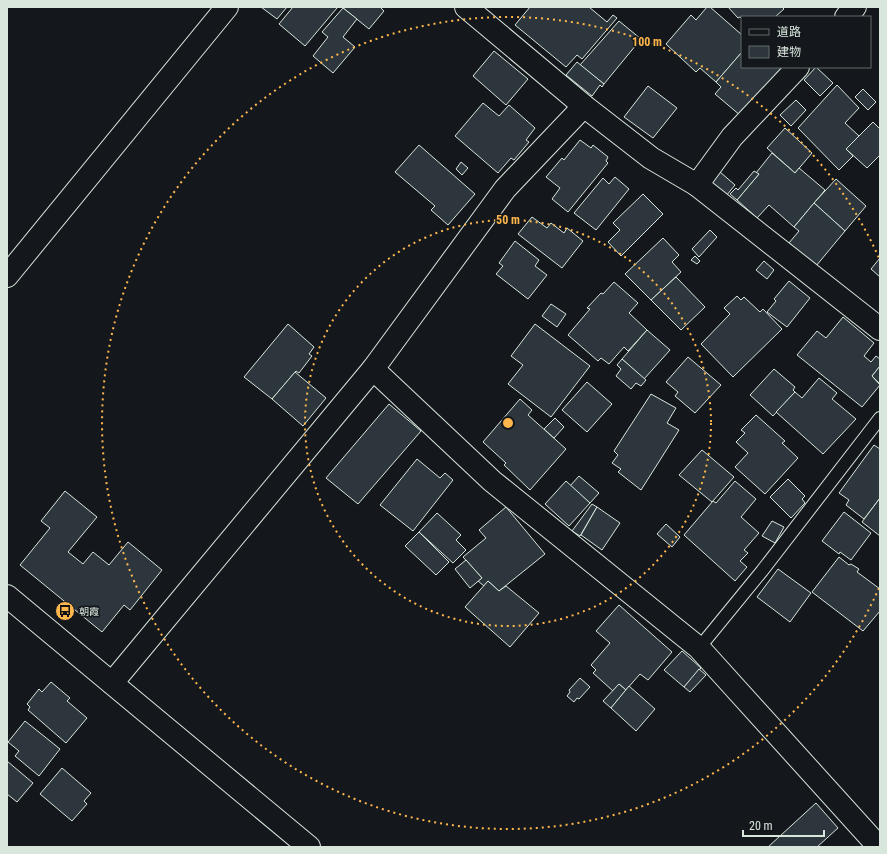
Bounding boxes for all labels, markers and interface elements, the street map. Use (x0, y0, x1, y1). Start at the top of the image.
legend (741, 16, 871, 68)
text: 道路 (777, 25, 801, 39)
text: 100 m (632, 35, 662, 49)
text: 建物 (777, 45, 801, 59)
text: 50 m (496, 213, 520, 227)
centre of rings (501, 416, 515, 430)
bus stop icon: 朝霞 (54, 600, 76, 622)
place label: 朝霞 (79, 606, 99, 617)
scale bar (743, 812, 824, 838)
text: 20 m (749, 819, 773, 833)

